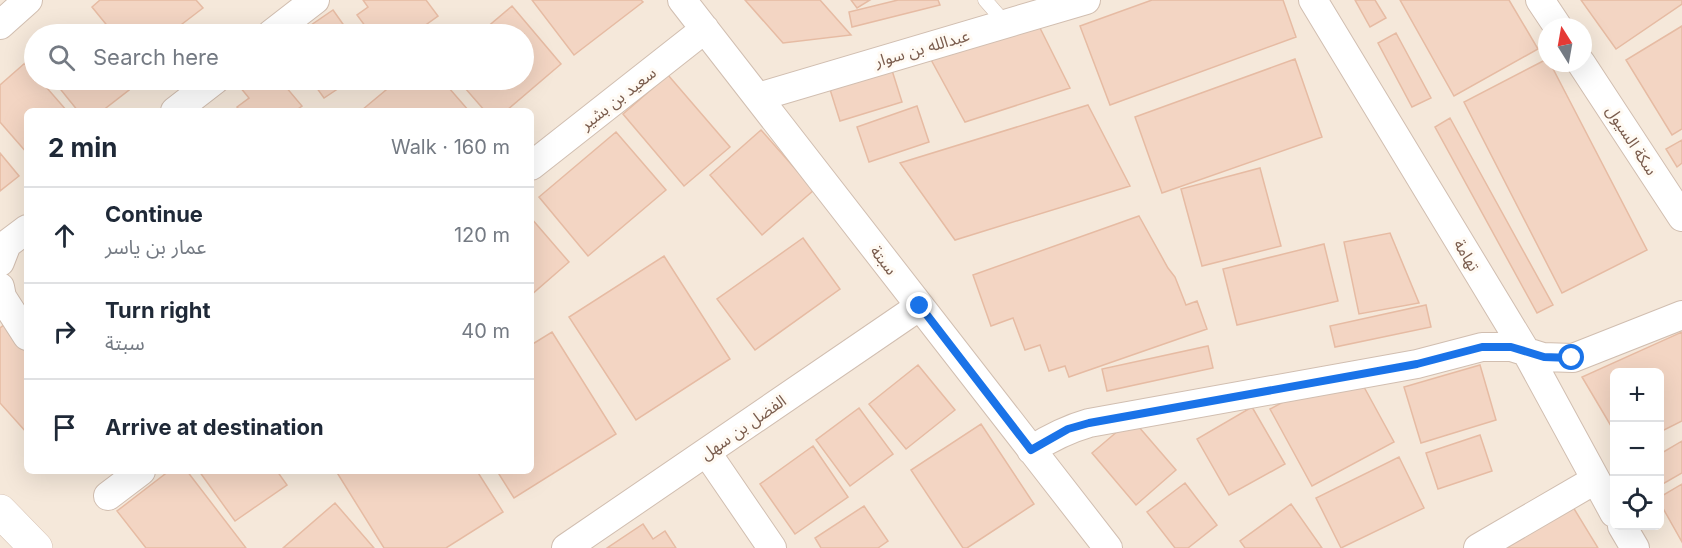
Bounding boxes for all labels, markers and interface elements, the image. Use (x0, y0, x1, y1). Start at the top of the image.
north arrow (1538, 18, 1592, 72)
search box (24, 24, 534, 90)
street label: عبدالله بن سوار (871, 25, 972, 71)
icon: search (45, 41, 78, 74)
text: Search here (93, 44, 219, 70)
street label: سعيد بن بشير (575, 62, 660, 134)
street label: سكة السيول (1601, 101, 1662, 179)
text: 2 min (48, 132, 118, 163)
text: Walk · 160 m (391, 135, 510, 159)
text: Continue (105, 201, 203, 227)
icon: ahead (48, 219, 81, 252)
text: 120 m (454, 223, 510, 247)
text: عمار بن ياسر (105, 235, 206, 259)
street label: تهامة (1450, 235, 1484, 275)
street label: سبتة (866, 241, 902, 279)
route end (906, 292, 932, 318)
text: Turn right (105, 297, 211, 323)
icon: right (48, 315, 81, 348)
text: 40 m (461, 319, 510, 343)
text: سبتة (105, 331, 145, 355)
route start (1558, 344, 1584, 370)
map controls (1610, 368, 1664, 530)
button: + (1610, 368, 1664, 422)
street label: الفضل بن سهل (696, 390, 790, 464)
icon: arrive (48, 411, 81, 444)
text: Arrive at destination (105, 414, 324, 440)
button: − (1610, 422, 1664, 476)
button: locate (1610, 476, 1664, 530)

